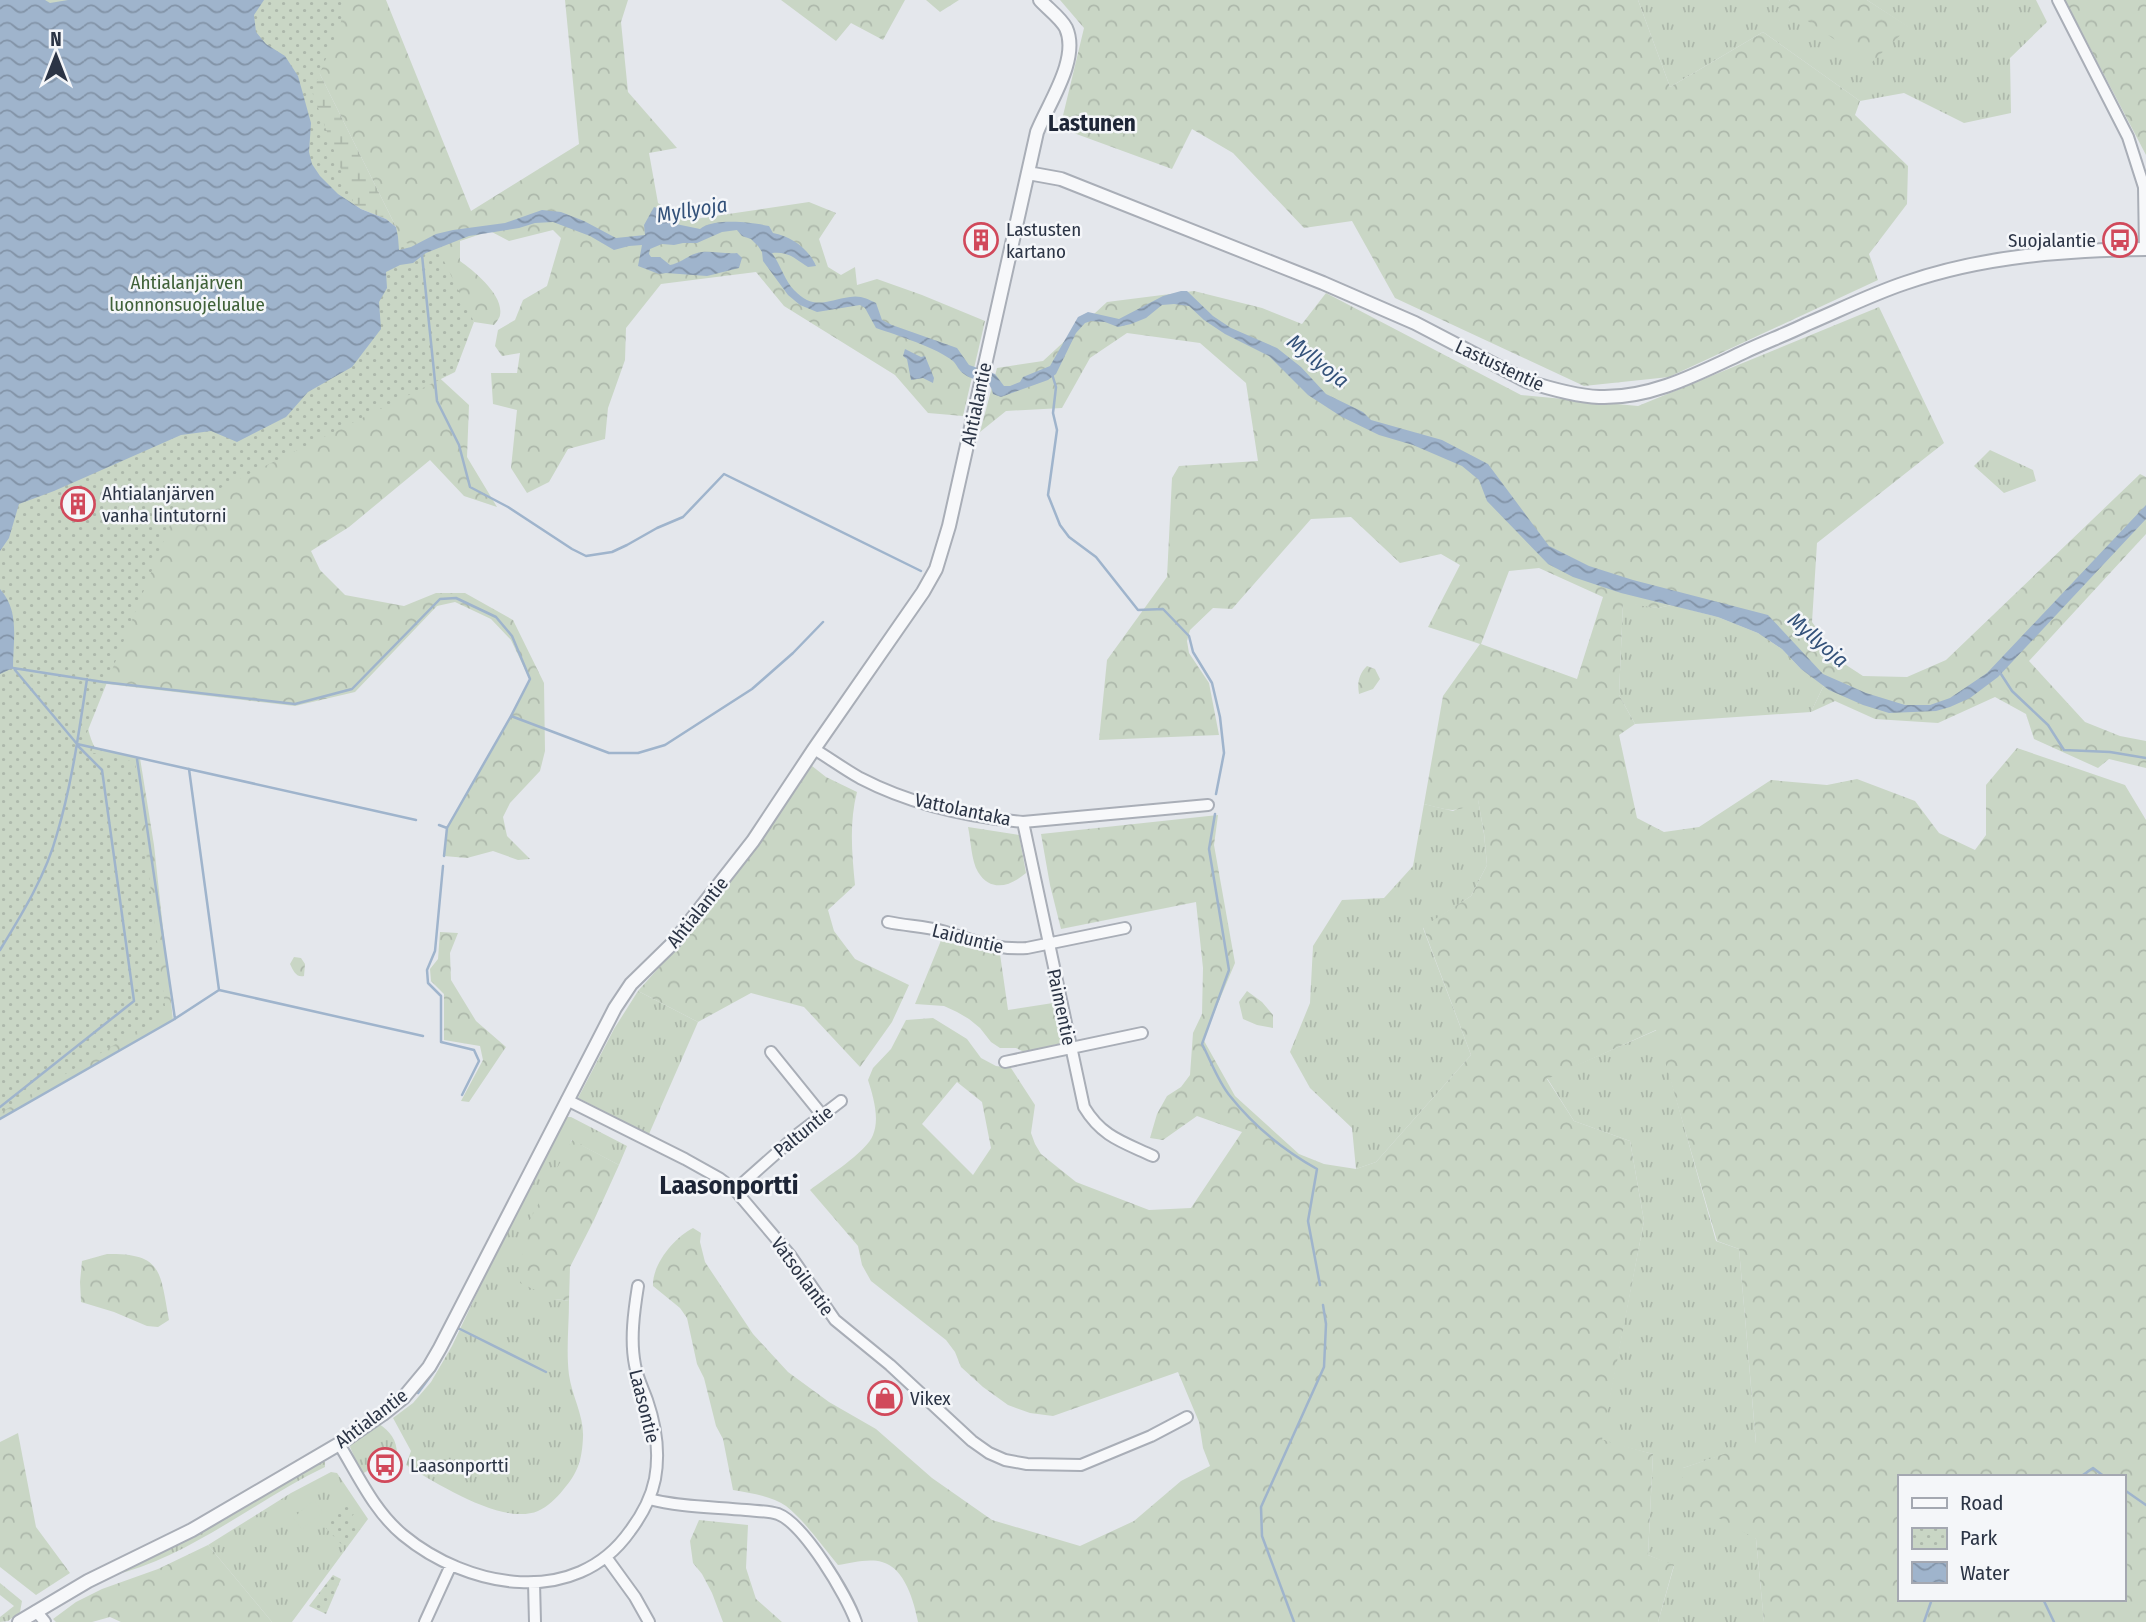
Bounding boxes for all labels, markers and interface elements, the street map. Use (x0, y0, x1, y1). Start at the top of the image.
north arrow (21, 21, 91, 91)
text: N (50, 28, 62, 51)
district label: Lastunen (1048, 109, 1136, 137)
water label: Myllyoja (655, 192, 729, 228)
place label: Lastusten kartano (1006, 218, 1081, 263)
building icon: Lastusten kartano (962, 221, 1000, 259)
bus stop icon: Suojalantie (2101, 221, 2139, 259)
place label: Suojalantie (2008, 229, 2096, 252)
park label: Ahtialanjärven luonnonsuojelualue (109, 271, 265, 316)
water label: Myllyoja (1282, 328, 1354, 394)
street label: Lastustentie (1452, 335, 1548, 396)
street label: Ahtialantie (956, 360, 997, 448)
place label: Ahtialanjärven vanha lintutorni (102, 482, 227, 527)
building icon: Ahtialanjärven vanha lintutorni (59, 485, 97, 523)
water label: Myllyoja (1783, 607, 1853, 673)
street label: Vattolantaka (913, 788, 1013, 831)
street label: Ahtialantie (662, 872, 733, 952)
street label: Laiduntie (930, 919, 1006, 958)
street label: Paimentie (1042, 967, 1081, 1047)
street label: Paltuntie (769, 1101, 838, 1162)
district label: Laasonportti (660, 1170, 799, 1201)
street label: Vatsoilantie (766, 1232, 839, 1320)
street label: Laasontie (624, 1367, 665, 1445)
shop icon: Vikex (866, 1379, 904, 1417)
street label: Ahtialantie (331, 1384, 412, 1453)
place label: Vikex (910, 1387, 951, 1410)
bus stop icon: Laasonportti (366, 1446, 404, 1484)
place label: Laasonportti (410, 1454, 509, 1477)
legend (1898, 1475, 2125, 1601)
text: Road (1960, 1490, 2004, 1516)
text: Park (1960, 1525, 1998, 1551)
text: Water (1960, 1560, 2010, 1586)

